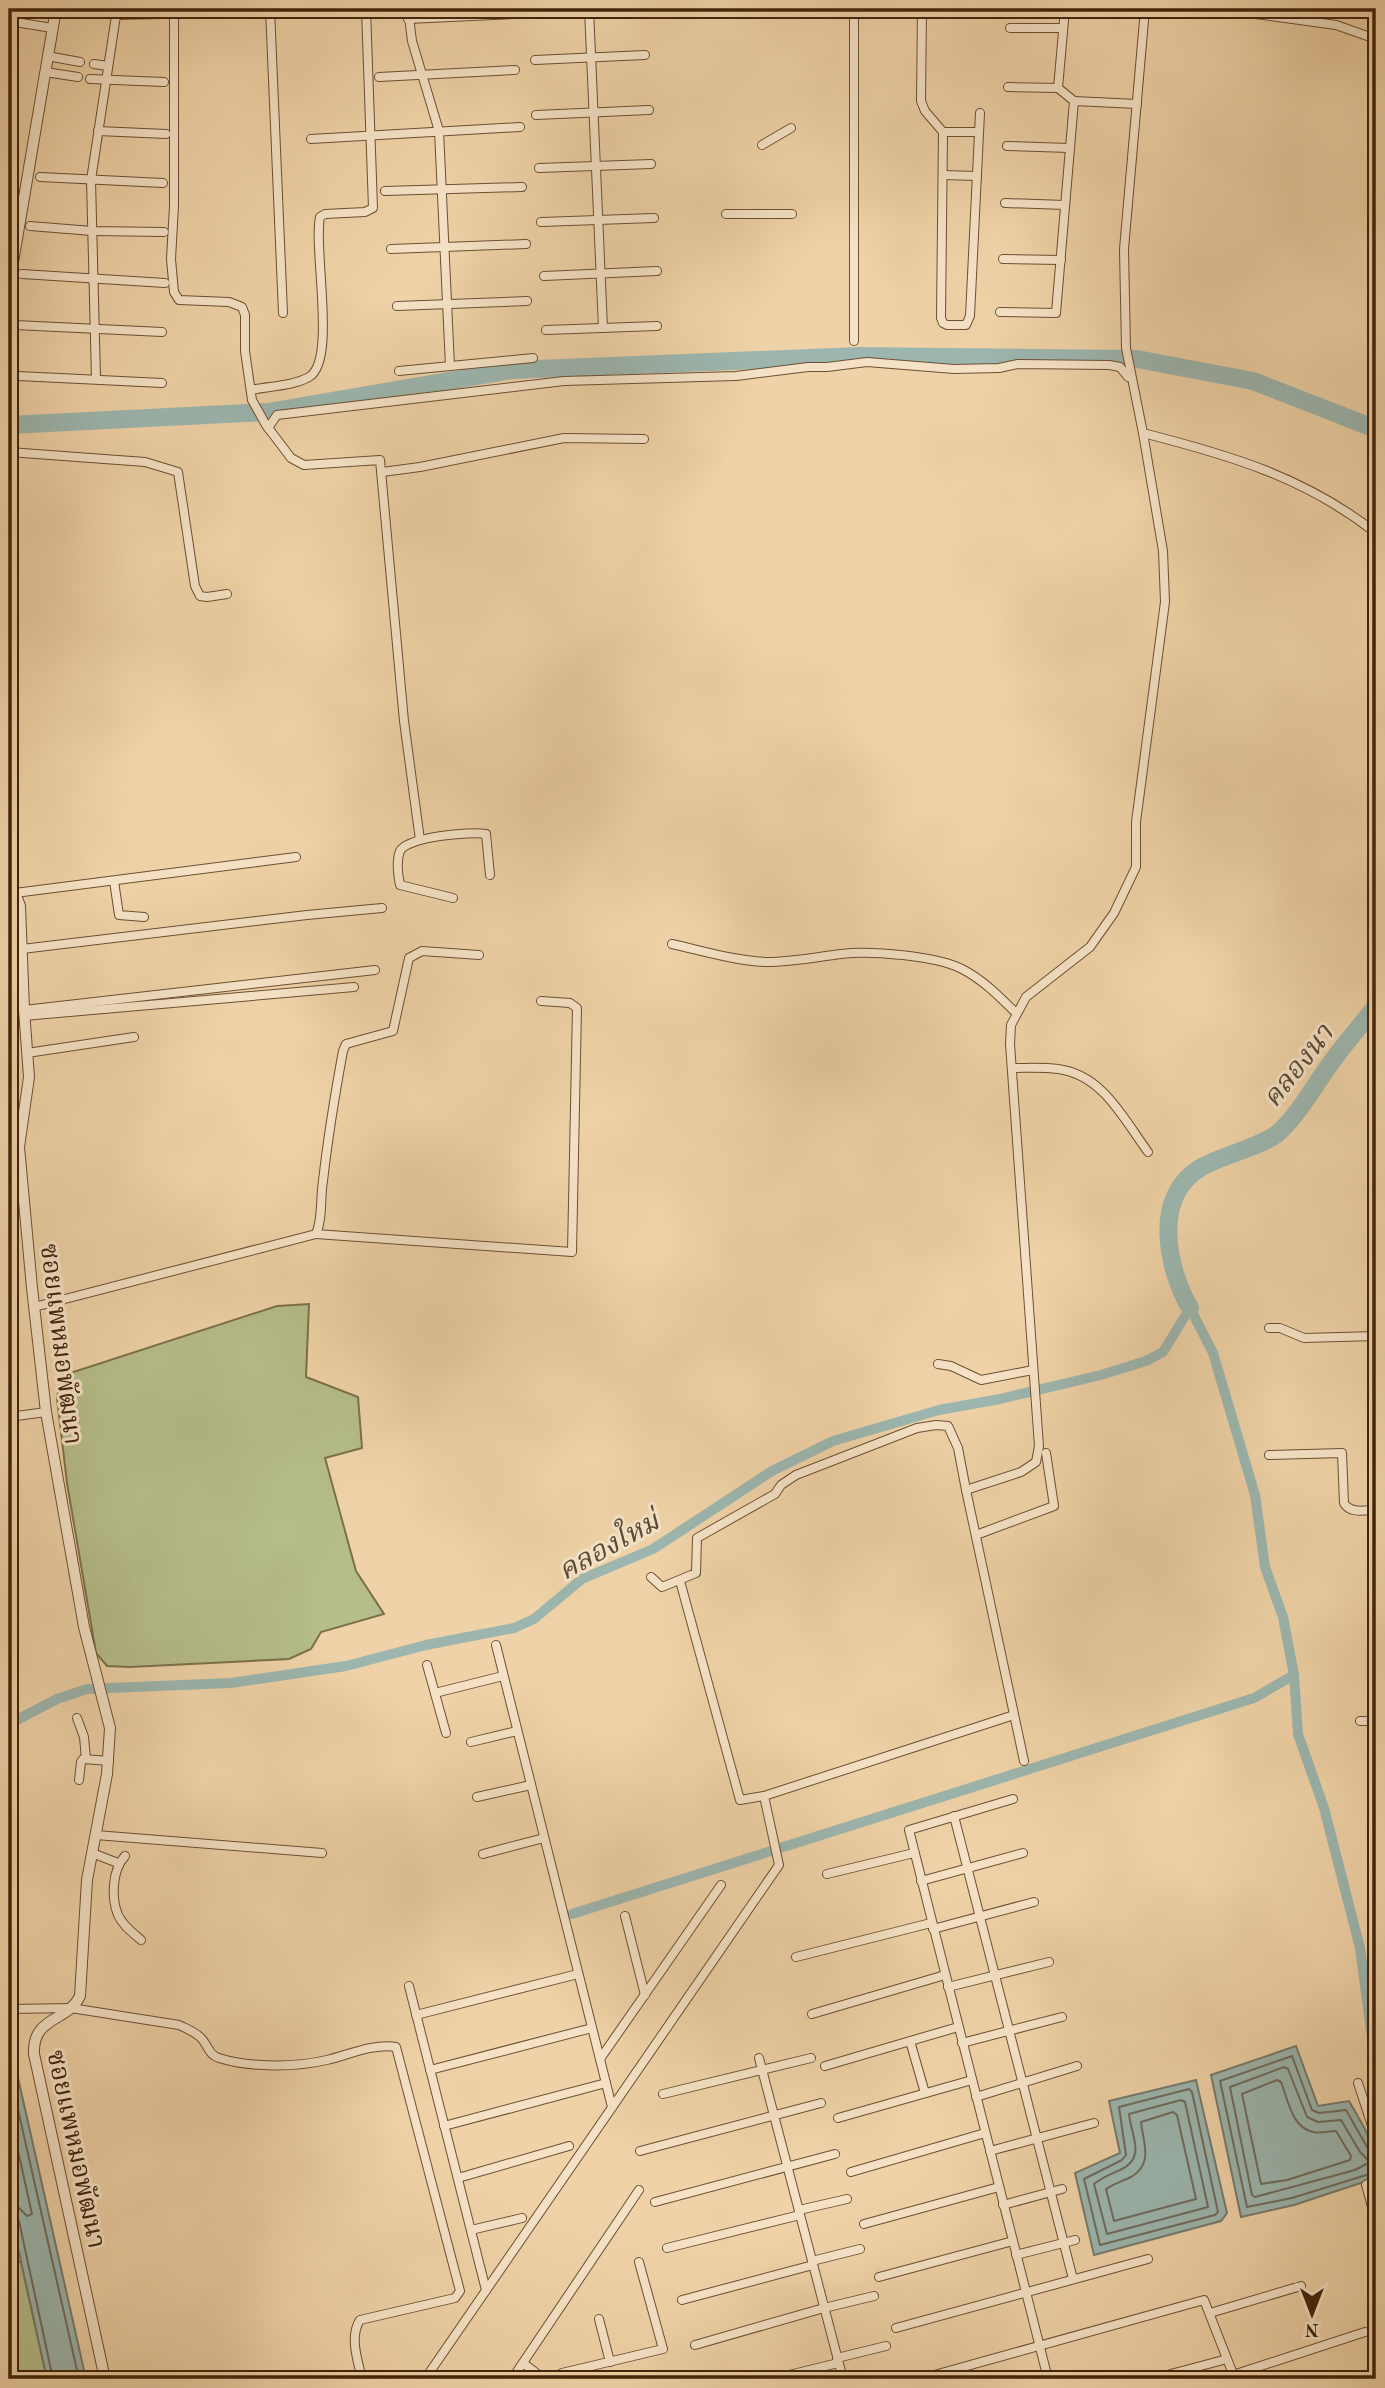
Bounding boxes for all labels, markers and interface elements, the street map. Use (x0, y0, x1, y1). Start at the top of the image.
water label: คลองนา (1259, 1019, 1341, 1113)
street label: ซอยแพหมอพัฒนา (35, 1242, 87, 1446)
water label: คลองใหม่ (550, 1500, 668, 1587)
street label: ซอยแพหมอพัฒนา (41, 2048, 111, 2251)
north arrow (1276, 2280, 1346, 2350)
text: N (1304, 2319, 1319, 2338)

